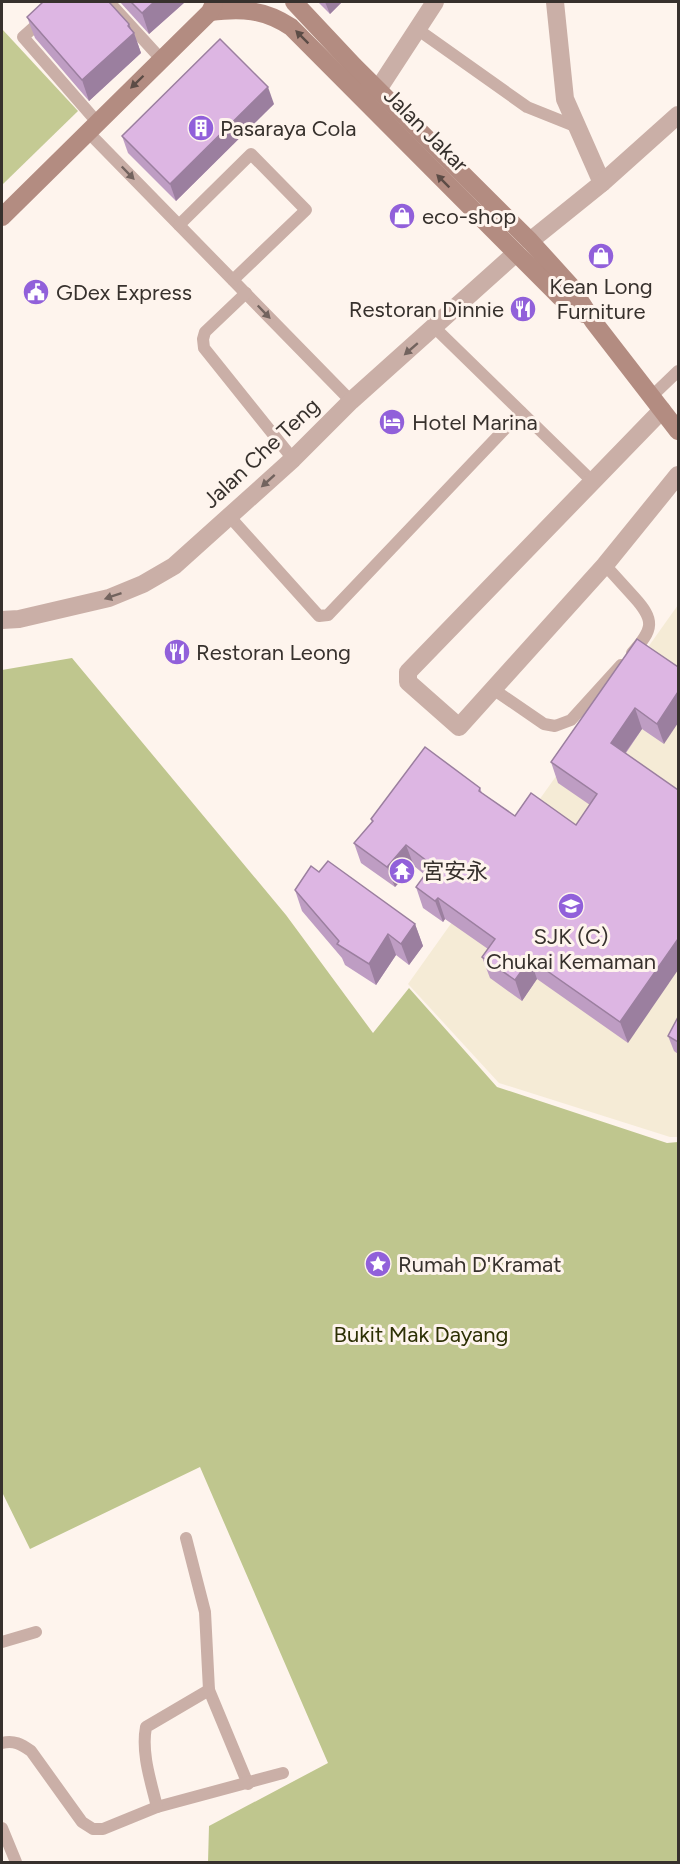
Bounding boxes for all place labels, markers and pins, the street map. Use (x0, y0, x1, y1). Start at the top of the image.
building icon: Pasaraya Cola (186, 113, 216, 143)
place label: Pasaraya Cola (220, 115, 356, 142)
shop icon: eco-shop (387, 201, 417, 231)
place label: eco-shop (422, 203, 516, 230)
shop icon: Kean Long Furniture (586, 241, 616, 271)
place label: Kean Long Furniture (549, 273, 653, 325)
public building icon: GDex Express (21, 277, 51, 307)
place label: GDex Express (56, 279, 192, 306)
restaurant icon: Restoran Dinnie (508, 294, 538, 324)
place label: Restoran Dinnie (349, 296, 504, 323)
hotel icon: Hotel Marina (377, 407, 407, 437)
place label: Hotel Marina (412, 409, 538, 436)
restaurant icon: Restoran Leong (162, 637, 192, 667)
place label: Restoran Leong (196, 639, 351, 666)
temple icon: 宮安永 (387, 856, 417, 886)
place label: 宮安永 (422, 858, 488, 885)
school or university icon: SJK (C) Chukai Kemaman (556, 891, 586, 921)
place label: SJK (C) Chukai Kemaman (486, 923, 656, 975)
place icon: Rumah D'Kramat (363, 1249, 393, 1279)
place label: Rumah D'Kramat (398, 1251, 562, 1278)

